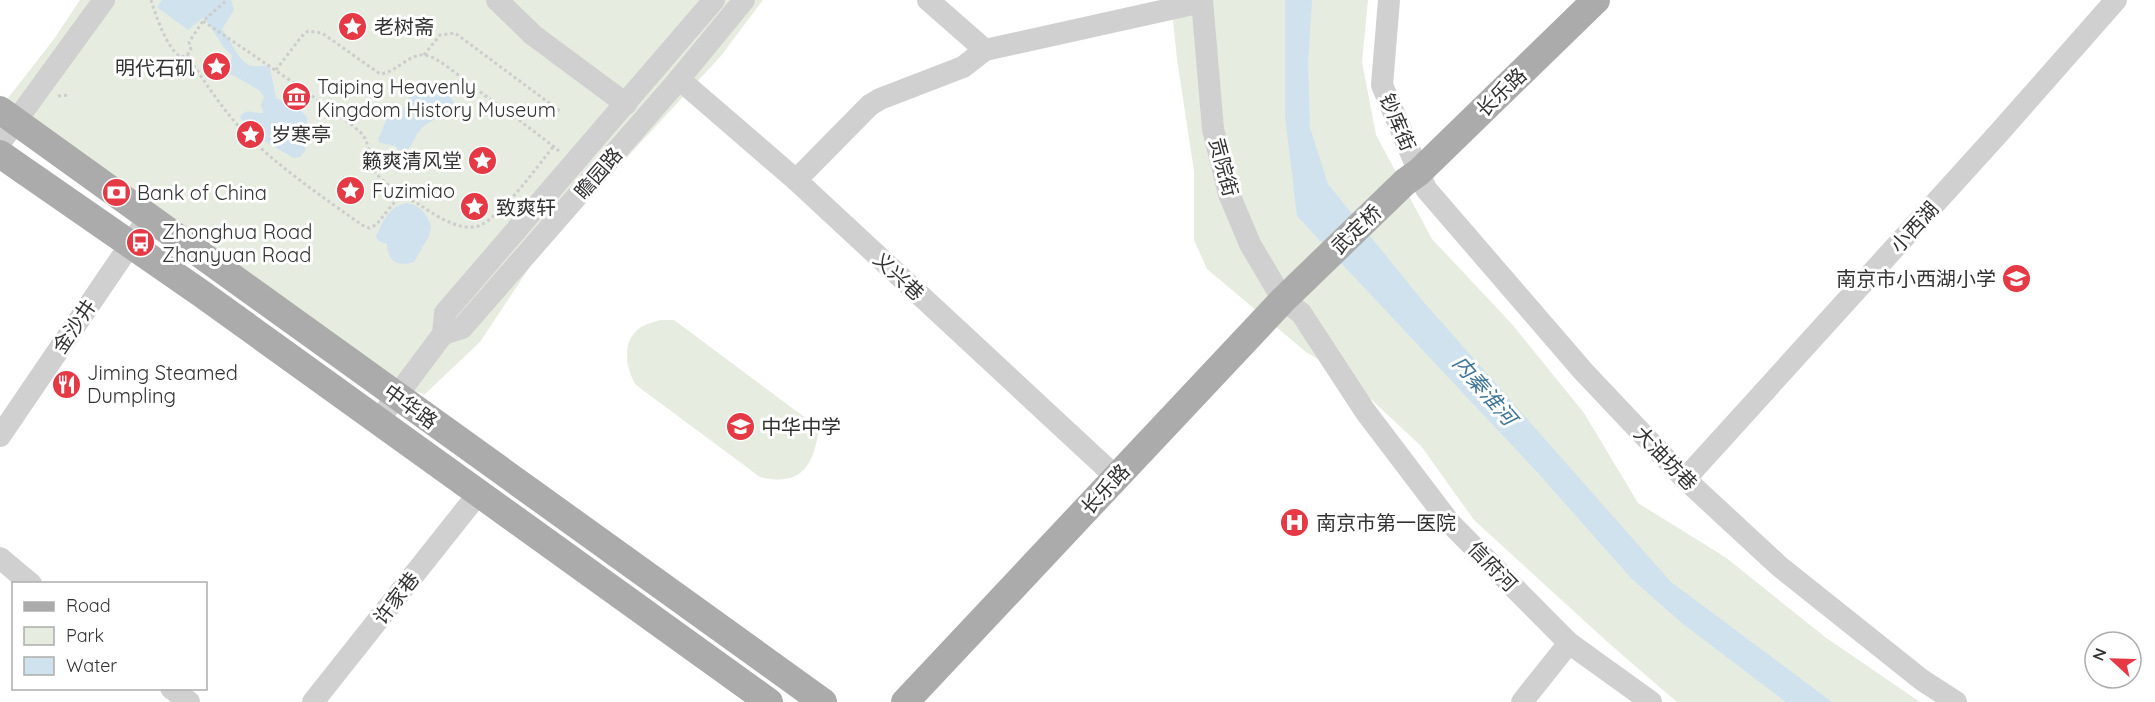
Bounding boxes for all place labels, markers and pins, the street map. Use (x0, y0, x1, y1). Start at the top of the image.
place icon: 老树斋 (337, 10, 369, 42)
place label: 老树斋 (374, 14, 434, 39)
place icon: 明代石矶 (200, 51, 232, 83)
place label: 明代石矶 (115, 55, 195, 80)
place label: Taiping Heavenly Kingdom History Museum (317, 74, 556, 122)
museum icon: Taiping Heavenly Kingdom History Museum (280, 81, 312, 113)
place icon: 岁寒亭 (234, 118, 266, 150)
place label: 岁寒亭 (271, 122, 331, 147)
place icon: 籁爽清风堂 (467, 144, 499, 176)
place label: 籁爽清风堂 (362, 148, 462, 173)
place icon: Fuzimiao (335, 174, 367, 206)
bank icon: Bank of China (100, 176, 132, 208)
place label: Fuzimiao (372, 178, 455, 203)
place label: Bank of China (137, 180, 267, 205)
place icon: 致爽轩 (459, 191, 491, 223)
place label: 致爽轩 (496, 195, 556, 220)
place label: Zhonghua Road Zhanyuan Road (162, 219, 312, 267)
bus stop icon: Zhonghua Road Zhanyuan Road (125, 226, 157, 258)
school or university icon: 南京市小西湖小学 (2001, 262, 2033, 294)
place label: 南京市小西湖小学 (1836, 266, 1996, 291)
place label: Jiming Steamed Dumpling (87, 360, 238, 408)
restaurant icon: Jiming Steamed Dumpling (50, 368, 82, 400)
school or university icon: 中华中学 (724, 410, 756, 442)
place label: 中华中学 (761, 414, 841, 439)
hospital icon: 南京市第一医院 (1279, 506, 1311, 538)
place label: 南京市第一医院 (1316, 510, 1456, 535)

